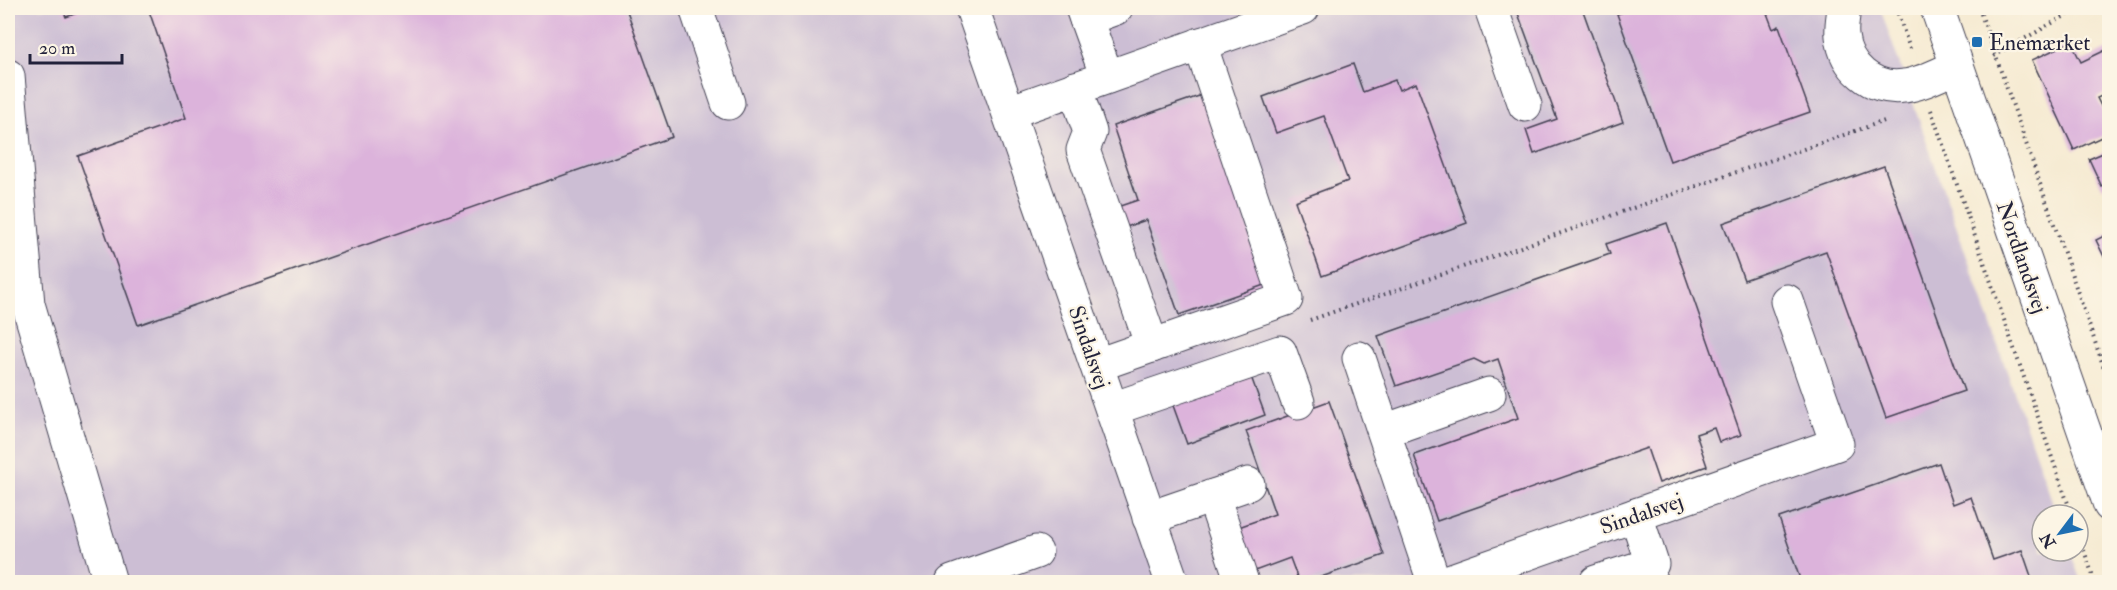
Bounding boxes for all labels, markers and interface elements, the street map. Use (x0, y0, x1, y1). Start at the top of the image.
scale bar (30, 27, 122, 65)
place label: Enemærket (1989, 29, 2090, 57)
marker: Enemærket (1970, 35, 1984, 49)
text: 20 m (39, 37, 75, 60)
street label: Nordlandsvej (1990, 198, 2054, 317)
street label: Sindalsvej (1062, 302, 1116, 393)
street label: Sindalsvej (1596, 487, 1687, 541)
north arrow (2030, 503, 2090, 563)
text: N (2035, 528, 2061, 553)

